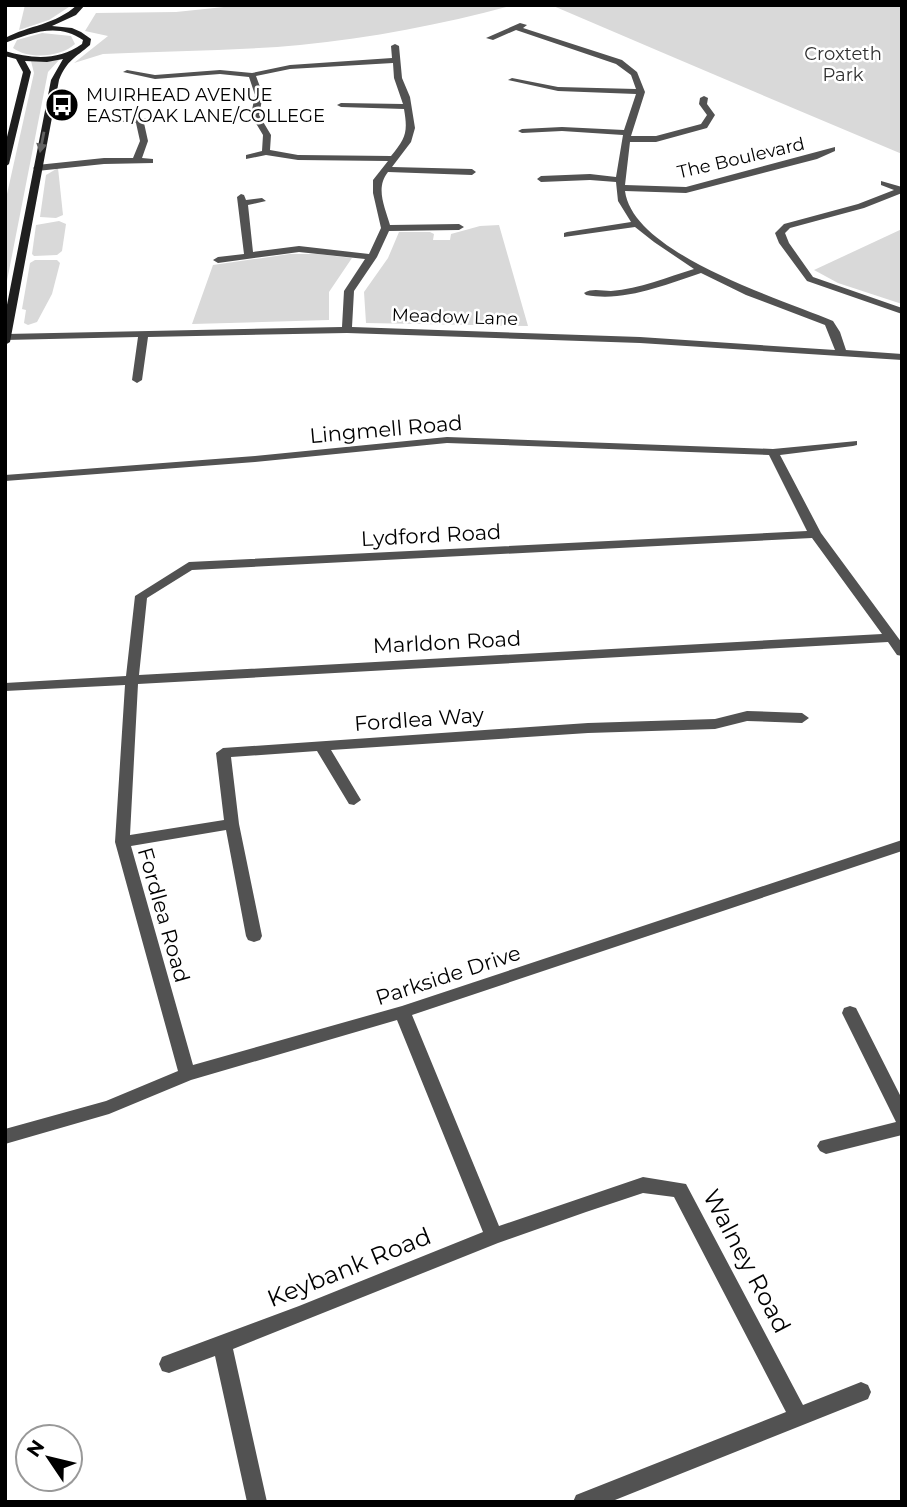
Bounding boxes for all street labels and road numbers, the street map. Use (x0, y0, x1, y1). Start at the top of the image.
street label: The Boulevard (675, 133, 807, 183)
street label: Meadow Lane (391, 304, 519, 330)
street label: Lingmell Road (309, 410, 463, 448)
street label: Lydford Road (360, 519, 502, 551)
street label: Marldon Road (372, 626, 522, 658)
street label: Fordlea Way (353, 702, 485, 736)
street label: Fordlea Road (133, 845, 195, 985)
street label: Parkside Drive (372, 940, 524, 1010)
street label: Walney Road (697, 1184, 797, 1338)
street label: Keybank Road (263, 1221, 435, 1313)

